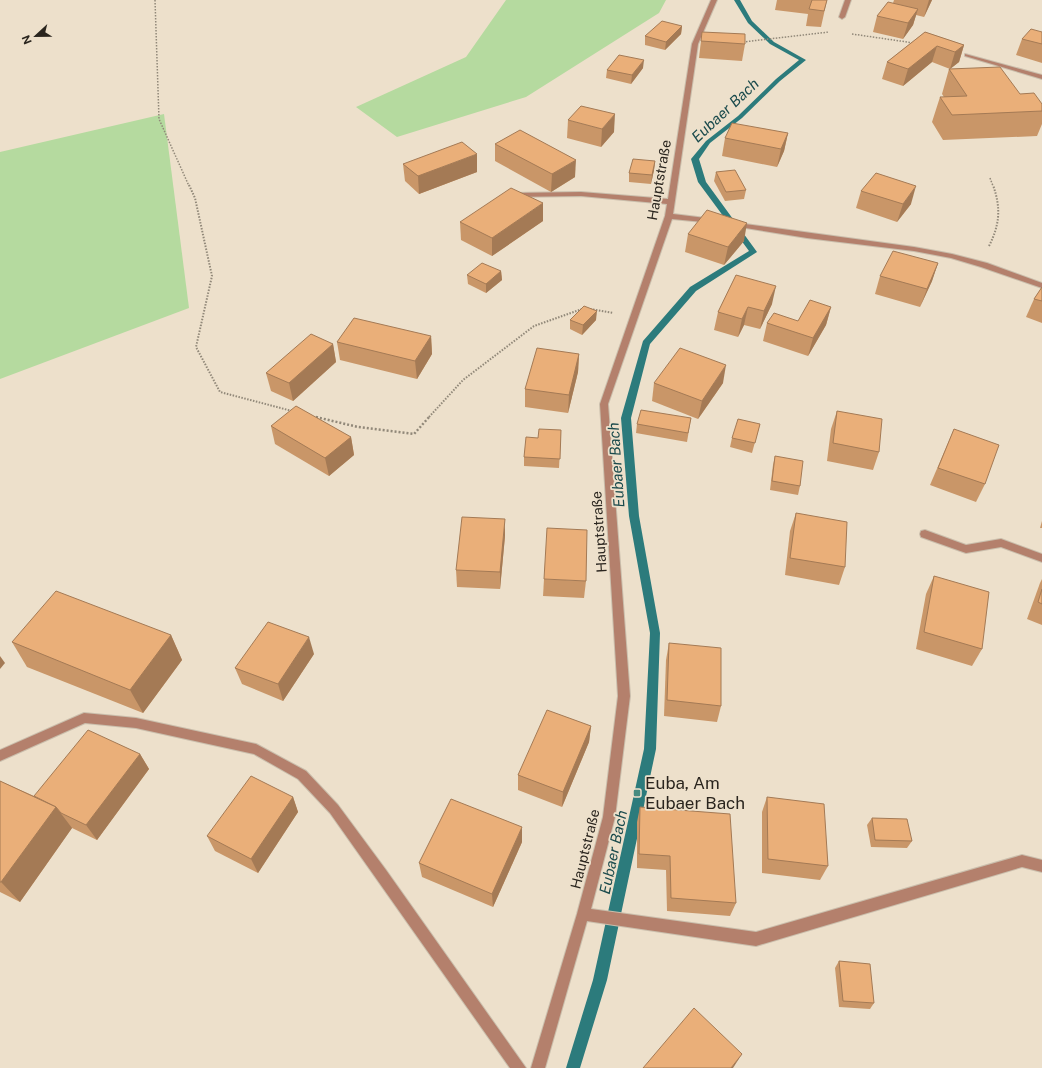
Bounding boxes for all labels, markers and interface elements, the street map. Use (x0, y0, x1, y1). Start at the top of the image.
north arrow (16, 16, 56, 56)
text: N (20, 34, 34, 46)
water label: Eubaer Bach (688, 75, 762, 145)
street label: Hauptstraße (644, 138, 674, 222)
water label: Eubaer Bach (605, 422, 627, 508)
street label: Hauptstraße (588, 491, 610, 573)
place label: Euba, Am Eubaer Bach (645, 773, 745, 813)
marker: Euba, Am Eubaer Bach (632, 788, 642, 798)
street label: Hauptstraße (567, 807, 603, 891)
water label: Eubaer Bach (596, 808, 630, 896)

